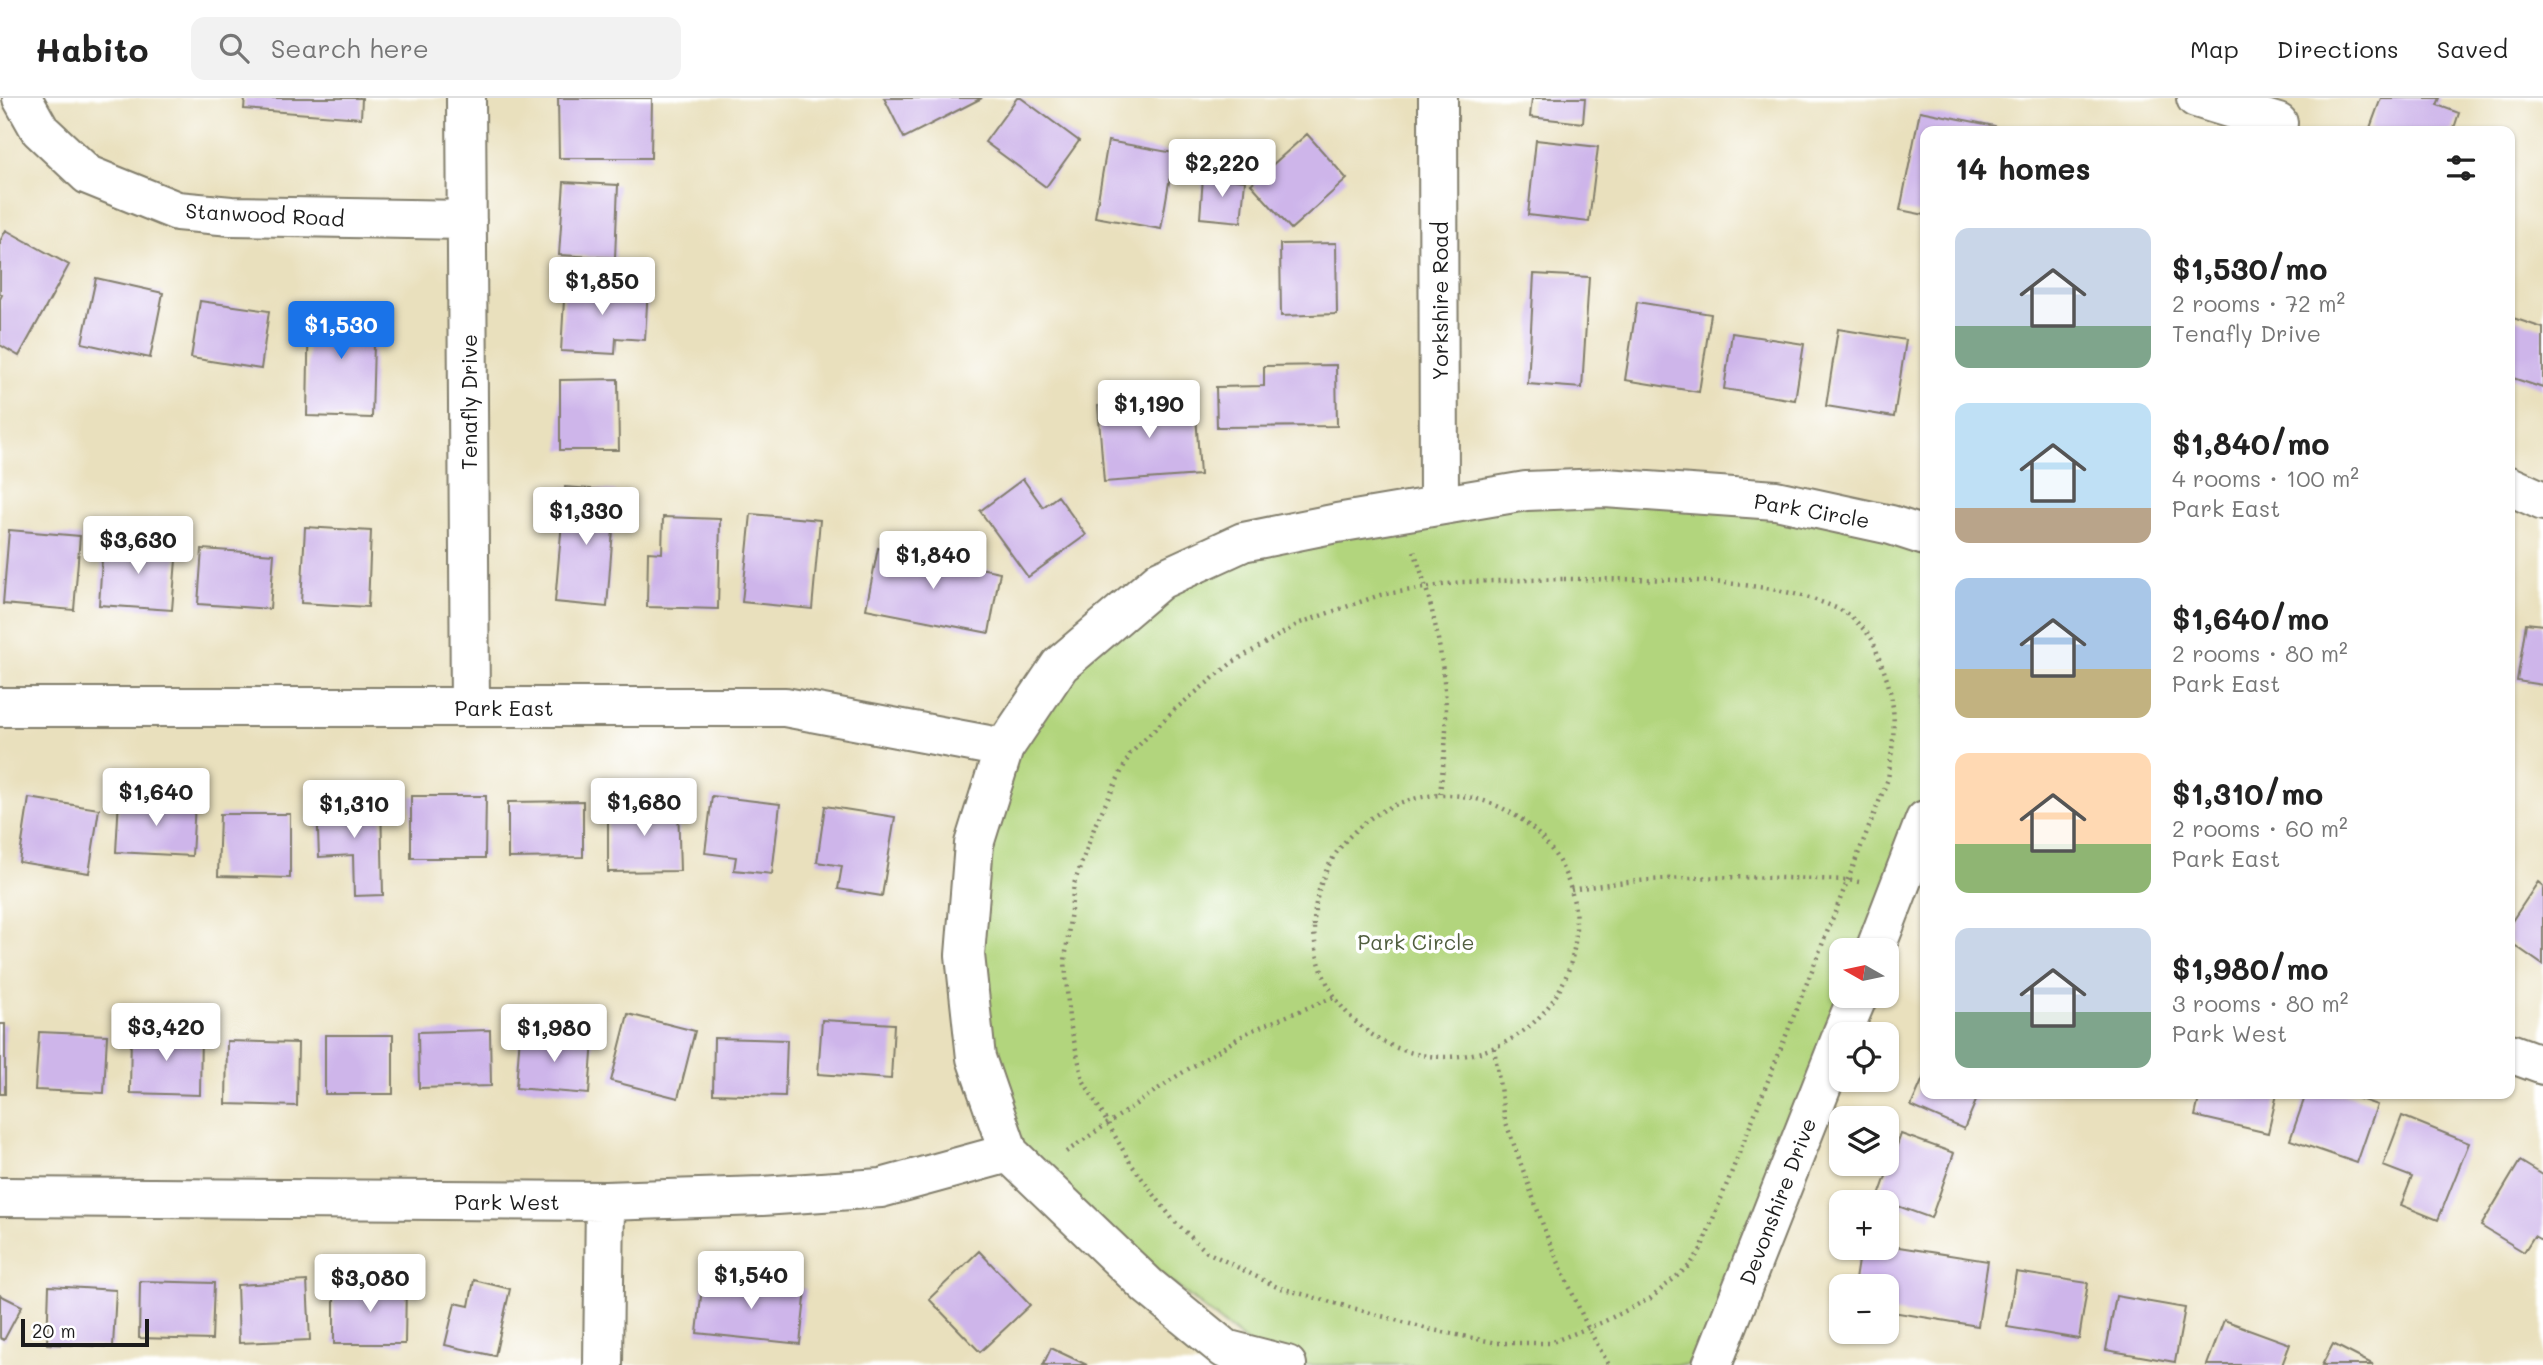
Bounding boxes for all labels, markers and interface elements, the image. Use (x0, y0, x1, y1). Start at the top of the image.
search box (191, 17, 681, 80)
text: Habito (35, 27, 149, 70)
icon: search (215, 29, 253, 67)
text: Search here (271, 31, 429, 65)
text: Map (2190, 33, 2239, 64)
text: Directions (2277, 33, 2399, 64)
text: Saved (2437, 33, 2508, 64)
pin: $2,220 (1165, 140, 1279, 199)
text: $2,220 (1185, 147, 1259, 177)
text: 14 homes (1955, 148, 2091, 188)
icon: filters (2442, 149, 2480, 187)
street label: Stanwood Road (185, 196, 345, 232)
street label: Yorkshire Road (1426, 222, 1453, 380)
text: $1,530/mo (2172, 248, 2327, 288)
icon: home (2011, 256, 2095, 340)
pin: $1,850 (545, 258, 659, 317)
text: $1,850 (565, 265, 639, 295)
text: 2 rooms · 72 m² (2172, 288, 2345, 318)
pin: $1,530 (284, 302, 398, 361)
text: $1,530 (304, 309, 378, 339)
text: Tenafly Drive (2172, 318, 2321, 348)
street label: Tenafly Drive (455, 334, 482, 470)
pin: $1,190 (1092, 380, 1206, 440)
text: $1,190 (1114, 388, 1184, 418)
text: $1,840/mo (2172, 423, 2330, 463)
icon: home (2011, 431, 2095, 515)
text: 4 rooms · 100 m² (2172, 463, 2359, 493)
street label: Park Circle (1752, 487, 1872, 533)
pin: $1,330 (529, 488, 643, 547)
text: Park East (2172, 493, 2280, 523)
text: $1,330 (549, 495, 623, 525)
pin: $3,630 (81, 517, 195, 576)
text: $3,630 (99, 524, 177, 554)
pin: $1,840 (876, 532, 990, 591)
text: $1,840 (895, 539, 971, 569)
text: $1,640/mo (2172, 598, 2329, 638)
icon: home (2011, 606, 2095, 690)
text: 2 rooms · 80 m² (2172, 638, 2348, 668)
text: Park East (2172, 668, 2280, 698)
street label: Park East (455, 694, 553, 721)
pin: $1,640 (99, 768, 213, 828)
text: $1,310/mo (2172, 773, 2323, 813)
text: $1,640 (119, 776, 193, 806)
pin: $1,680 (587, 778, 701, 838)
pin: $1,310 (297, 780, 411, 840)
icon: home (2011, 781, 2095, 865)
text: $1,680 (607, 786, 681, 816)
text: $1,310 (319, 788, 389, 818)
text: 2 rooms · 60 m² (2172, 813, 2348, 843)
text: Park East (2172, 843, 2280, 873)
park label: Park Circle (1358, 928, 1474, 955)
north arrow (1829, 938, 1899, 1008)
map controls (1829, 938, 1899, 1344)
text: $1,980/mo (2172, 948, 2329, 988)
icon: home (2011, 956, 2095, 1040)
text: 3 rooms · 80 m² (2172, 988, 2348, 1018)
pin: $3,420 (109, 1004, 223, 1063)
pin: $1,980 (497, 1004, 611, 1064)
text: $3,420 (127, 1011, 205, 1041)
text: $1,980 (517, 1012, 591, 1042)
text: Park West (2172, 1018, 2287, 1048)
button: locate (1829, 1022, 1899, 1092)
button: layers (1829, 1106, 1899, 1176)
street label: Devonshire Drive (1733, 1114, 1821, 1288)
street label: Park West (454, 1188, 560, 1215)
button: + (1829, 1190, 1899, 1260)
pin: $1,540 (694, 1252, 808, 1311)
pin: $3,080 (313, 1254, 427, 1314)
text: $1,540 (714, 1259, 788, 1289)
text: $3,080 (331, 1262, 409, 1292)
button: − (1829, 1274, 1899, 1344)
scale bar (21, 1316, 149, 1348)
text: 20 m (32, 1318, 76, 1343)

